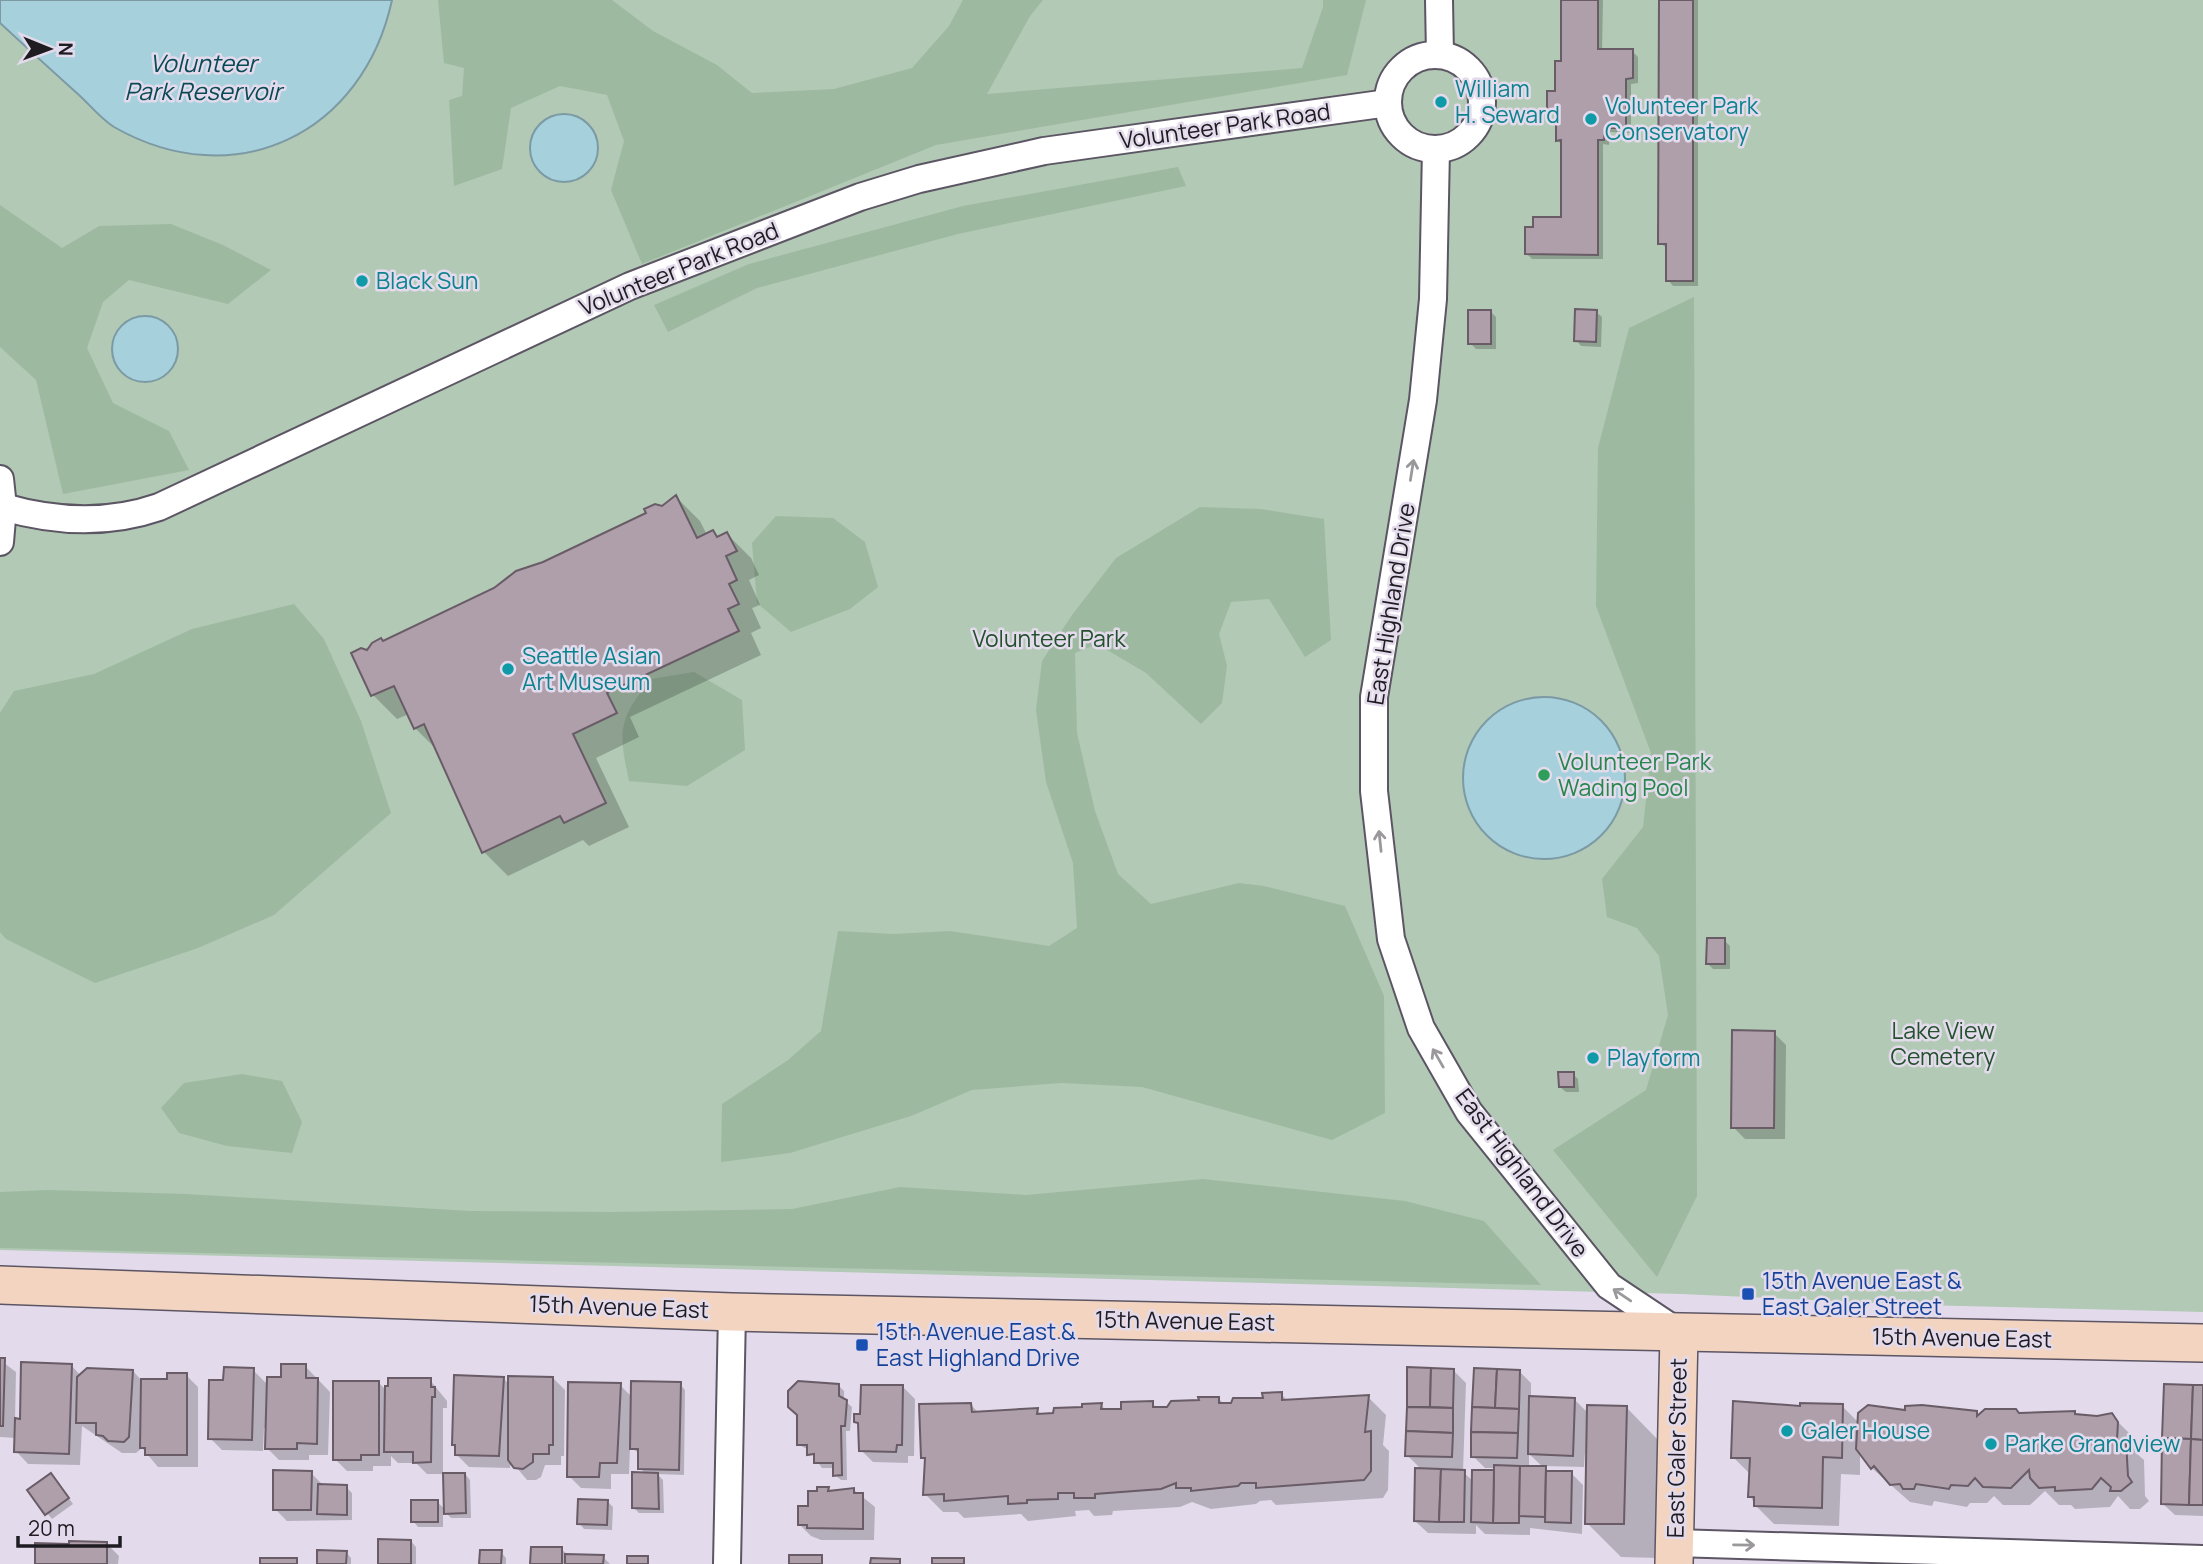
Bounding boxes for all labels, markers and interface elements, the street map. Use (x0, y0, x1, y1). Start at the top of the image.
north arrow (14, 14, 84, 84)
text: N (53, 42, 79, 56)
water label: Volunteer Park Reservoir (124, 46, 285, 107)
place label: William H. Seward (1455, 72, 1560, 130)
place label: Volunteer Park Conservatory (1605, 89, 1759, 147)
street label: Volunteer Park Road (1118, 94, 1332, 156)
marker: William H. Seward (1433, 94, 1449, 110)
marker: Volunteer Park Conservatory (1583, 111, 1599, 127)
street label: Volunteer Park Road (574, 213, 783, 323)
place label: Black Sun (376, 264, 479, 296)
marker: Black Sun (354, 273, 370, 289)
one-way arrow (1406, 459, 1419, 482)
street label: East Highland Drive (1358, 501, 1422, 707)
park label: Volunteer Park (972, 622, 1126, 654)
place label: Seattle Asian Art Museum (522, 639, 661, 697)
marker: Seattle Asian Art Museum (500, 661, 516, 677)
place label: Volunteer Park Wading Pool (1558, 745, 1712, 803)
marker: Volunteer Park Wading Pool (1536, 767, 1552, 783)
one-way arrow (1373, 830, 1386, 853)
park label: Lake View Cemetery (1891, 1014, 1995, 1072)
place label: Playform (1607, 1041, 1701, 1073)
one-way arrow (1431, 1049, 1445, 1069)
marker: Playform (1585, 1050, 1601, 1066)
street label: East Highland Drive (1449, 1081, 1597, 1263)
place label: 15th Avenue East & East Galer Street (1762, 1264, 1962, 1322)
marker: 15th Avenue East & East Galer Street (1740, 1286, 1756, 1302)
street label: 15th Avenue East (528, 1287, 710, 1325)
one-way arrow (1613, 1288, 1632, 1302)
street label: 15th Avenue East (1095, 1302, 1275, 1338)
place label: 15th Avenue East & East Highland Drive (876, 1315, 1080, 1373)
street label: 15th Avenue East (1872, 1319, 2052, 1355)
marker: 15th Avenue East & East Highland Drive (854, 1337, 870, 1353)
street label: East Galer Street (1658, 1358, 1694, 1538)
place label: Galer House (1801, 1414, 1930, 1446)
marker: Galer House (1779, 1423, 1795, 1439)
place label: Parke Grandview (2005, 1427, 2181, 1459)
marker: Parke Grandview (1983, 1436, 1999, 1452)
scale bar (18, 1504, 119, 1548)
text: 20 m (28, 1514, 75, 1542)
one-way arrow (1732, 1538, 1755, 1552)

